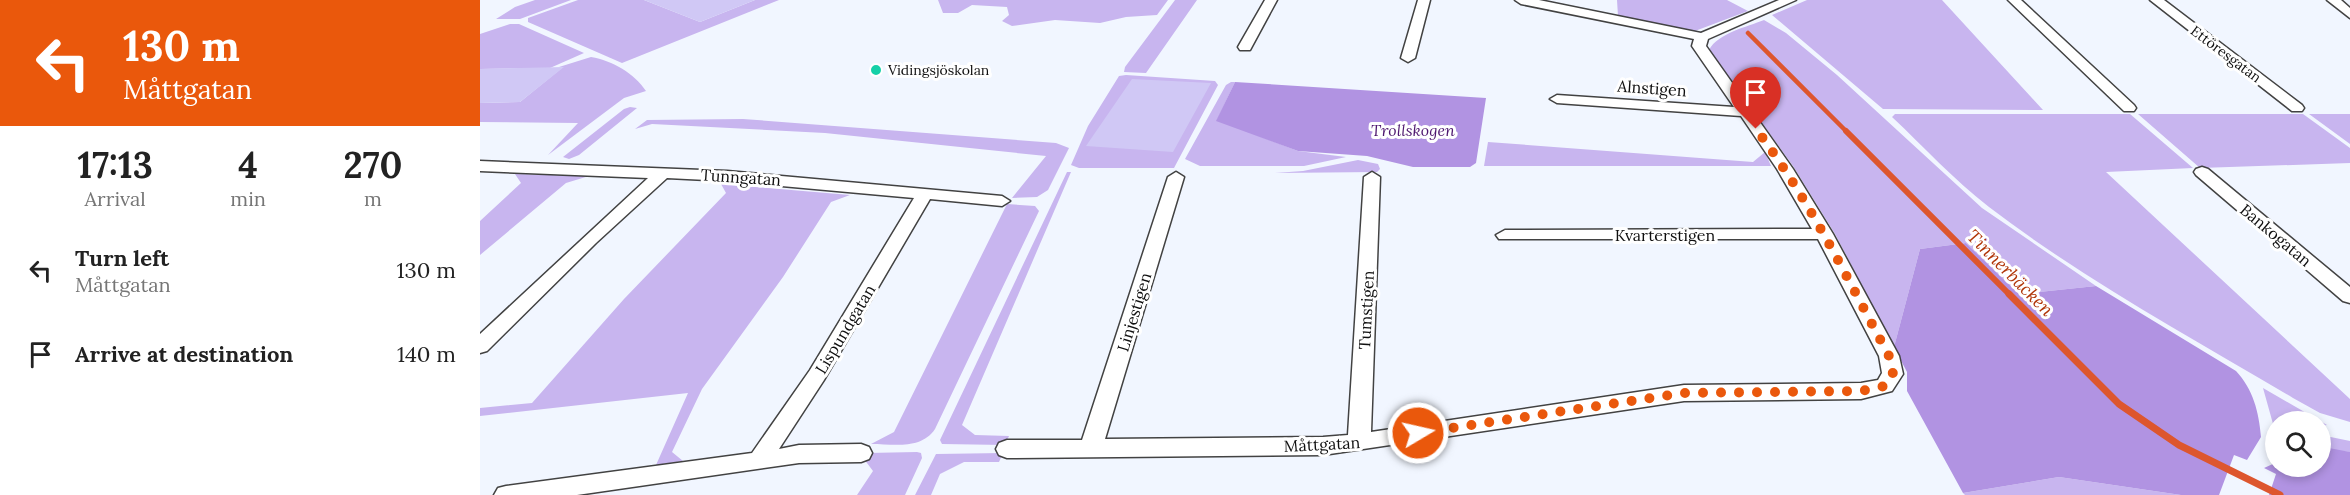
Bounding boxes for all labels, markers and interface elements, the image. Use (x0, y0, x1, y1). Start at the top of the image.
text: 130 m (123, 19, 240, 73)
street label: Ettöresgatan (2187, 22, 2265, 87)
icon: left (24, 24, 102, 102)
place label: Vidingsjöskolan (887, 61, 990, 79)
marker: Vidingsjöskolan (869, 63, 883, 77)
pin (1730, 67, 1781, 129)
text: Måttgatan (123, 72, 252, 106)
street label: Alnstigen (1616, 76, 1688, 100)
icon: arrive (1739, 76, 1772, 109)
park label: Trollskogen (1371, 120, 1455, 140)
text: 17:13 (78, 142, 153, 188)
text: 4 (238, 142, 258, 188)
text: 270 (343, 142, 402, 188)
street label: Tunngatan (700, 164, 782, 190)
text: Arrival (85, 186, 146, 211)
text: min (230, 186, 266, 211)
text: m (364, 186, 382, 211)
street label: Bankogatan (2236, 199, 2316, 271)
street label: Kvarterstigen (1615, 225, 1715, 245)
water label: Tinnerbäcken (1962, 225, 2058, 321)
text: Turn left (75, 244, 169, 272)
icon: left (24, 254, 57, 287)
text: 130 m (397, 256, 456, 284)
street label: Linjestigen (1113, 270, 1156, 354)
street label: Tumstigen (1354, 270, 1378, 350)
text: Måttgatan (75, 272, 171, 297)
street label: Lispundgatan (810, 280, 880, 377)
icon: arrive (24, 338, 57, 371)
text: Arrive at destination (75, 340, 293, 368)
text: 140 m (397, 340, 456, 368)
position arrow (1386, 401, 1450, 465)
map controls (2265, 411, 2331, 477)
button: search (2265, 411, 2331, 477)
street label: Måttgatan (1283, 432, 1361, 456)

